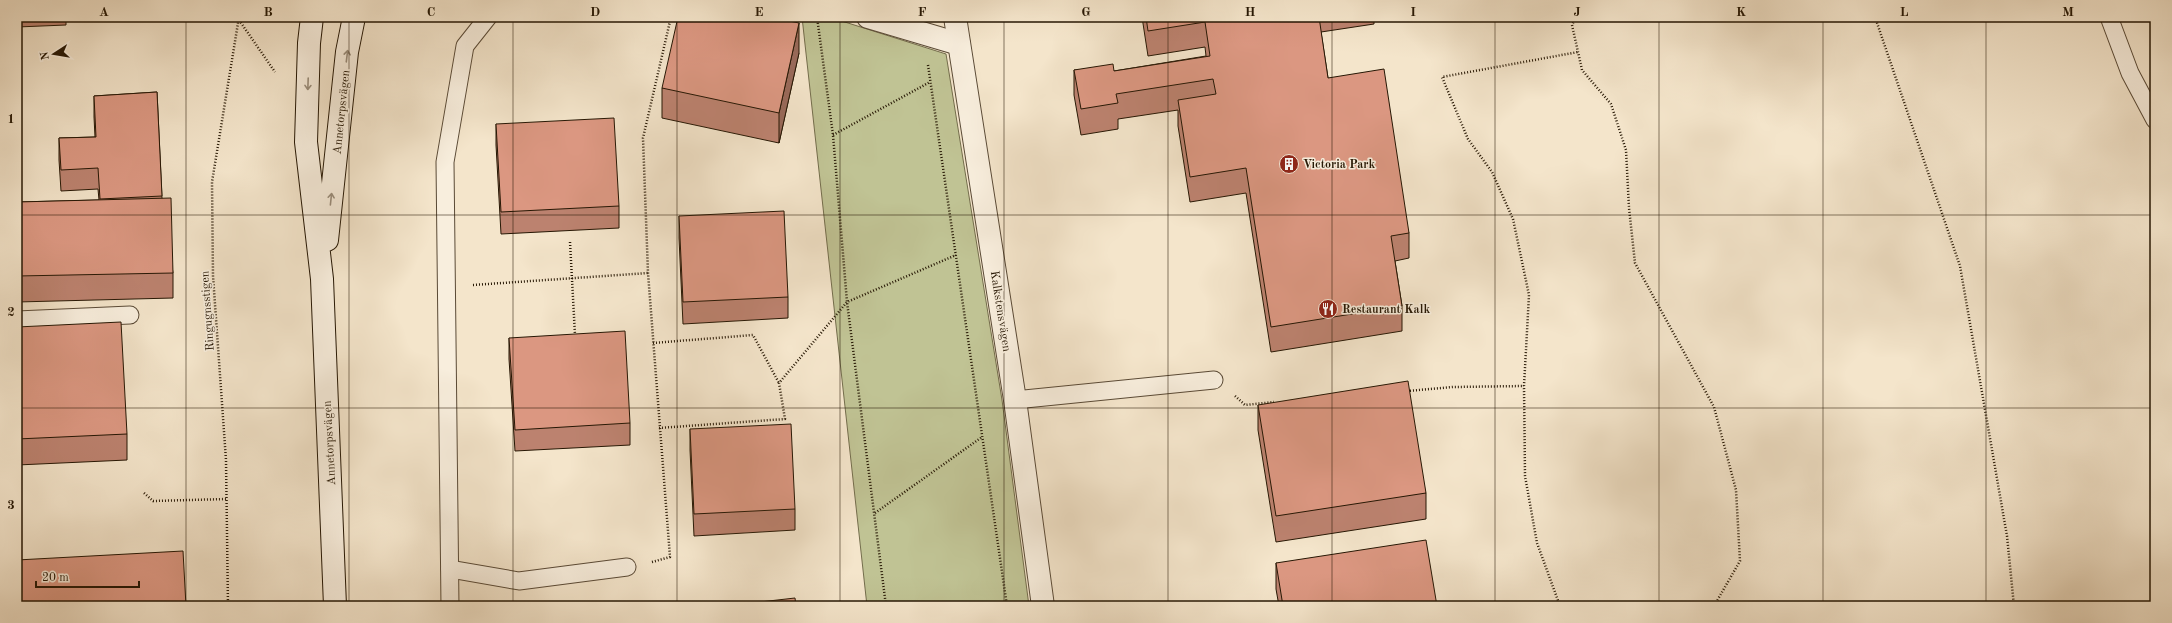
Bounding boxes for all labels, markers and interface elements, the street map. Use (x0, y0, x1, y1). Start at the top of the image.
text: A (99, 6, 109, 19)
text: B (263, 6, 273, 19)
text: C (427, 6, 435, 19)
text: D (590, 6, 600, 19)
text: E (755, 6, 764, 19)
text: F (918, 6, 927, 19)
text: G (1081, 6, 1091, 19)
text: H (1245, 6, 1256, 19)
text: I (1410, 6, 1416, 19)
text: J (1573, 6, 1581, 19)
text: K (1736, 6, 1746, 19)
text: L (1900, 6, 1909, 19)
text: M (2062, 6, 2074, 19)
north arrow (34, 34, 74, 74)
text: N (39, 50, 52, 61)
one-way arrow (343, 50, 351, 63)
street label: Annetorpsvägen (332, 69, 352, 155)
one-way arrow (304, 77, 312, 90)
text: 1 (7, 113, 15, 126)
building icon: Victoria Park (1278, 153, 1300, 175)
place label: Victoria Park (1303, 159, 1375, 171)
one-way arrow (327, 193, 335, 206)
street label: Ringugnsstigen (199, 270, 217, 352)
street label: Kalkstensvägen (988, 270, 1012, 353)
restaurant icon: Restaurant Kalk (1317, 298, 1339, 320)
place label: Restaurant Kalk (1342, 304, 1430, 316)
text: 2 (7, 306, 15, 319)
street label: Annetorpsvägen (322, 400, 338, 486)
text: 3 (7, 499, 15, 512)
scale bar (36, 563, 139, 589)
text: 20 m (42, 572, 69, 584)

